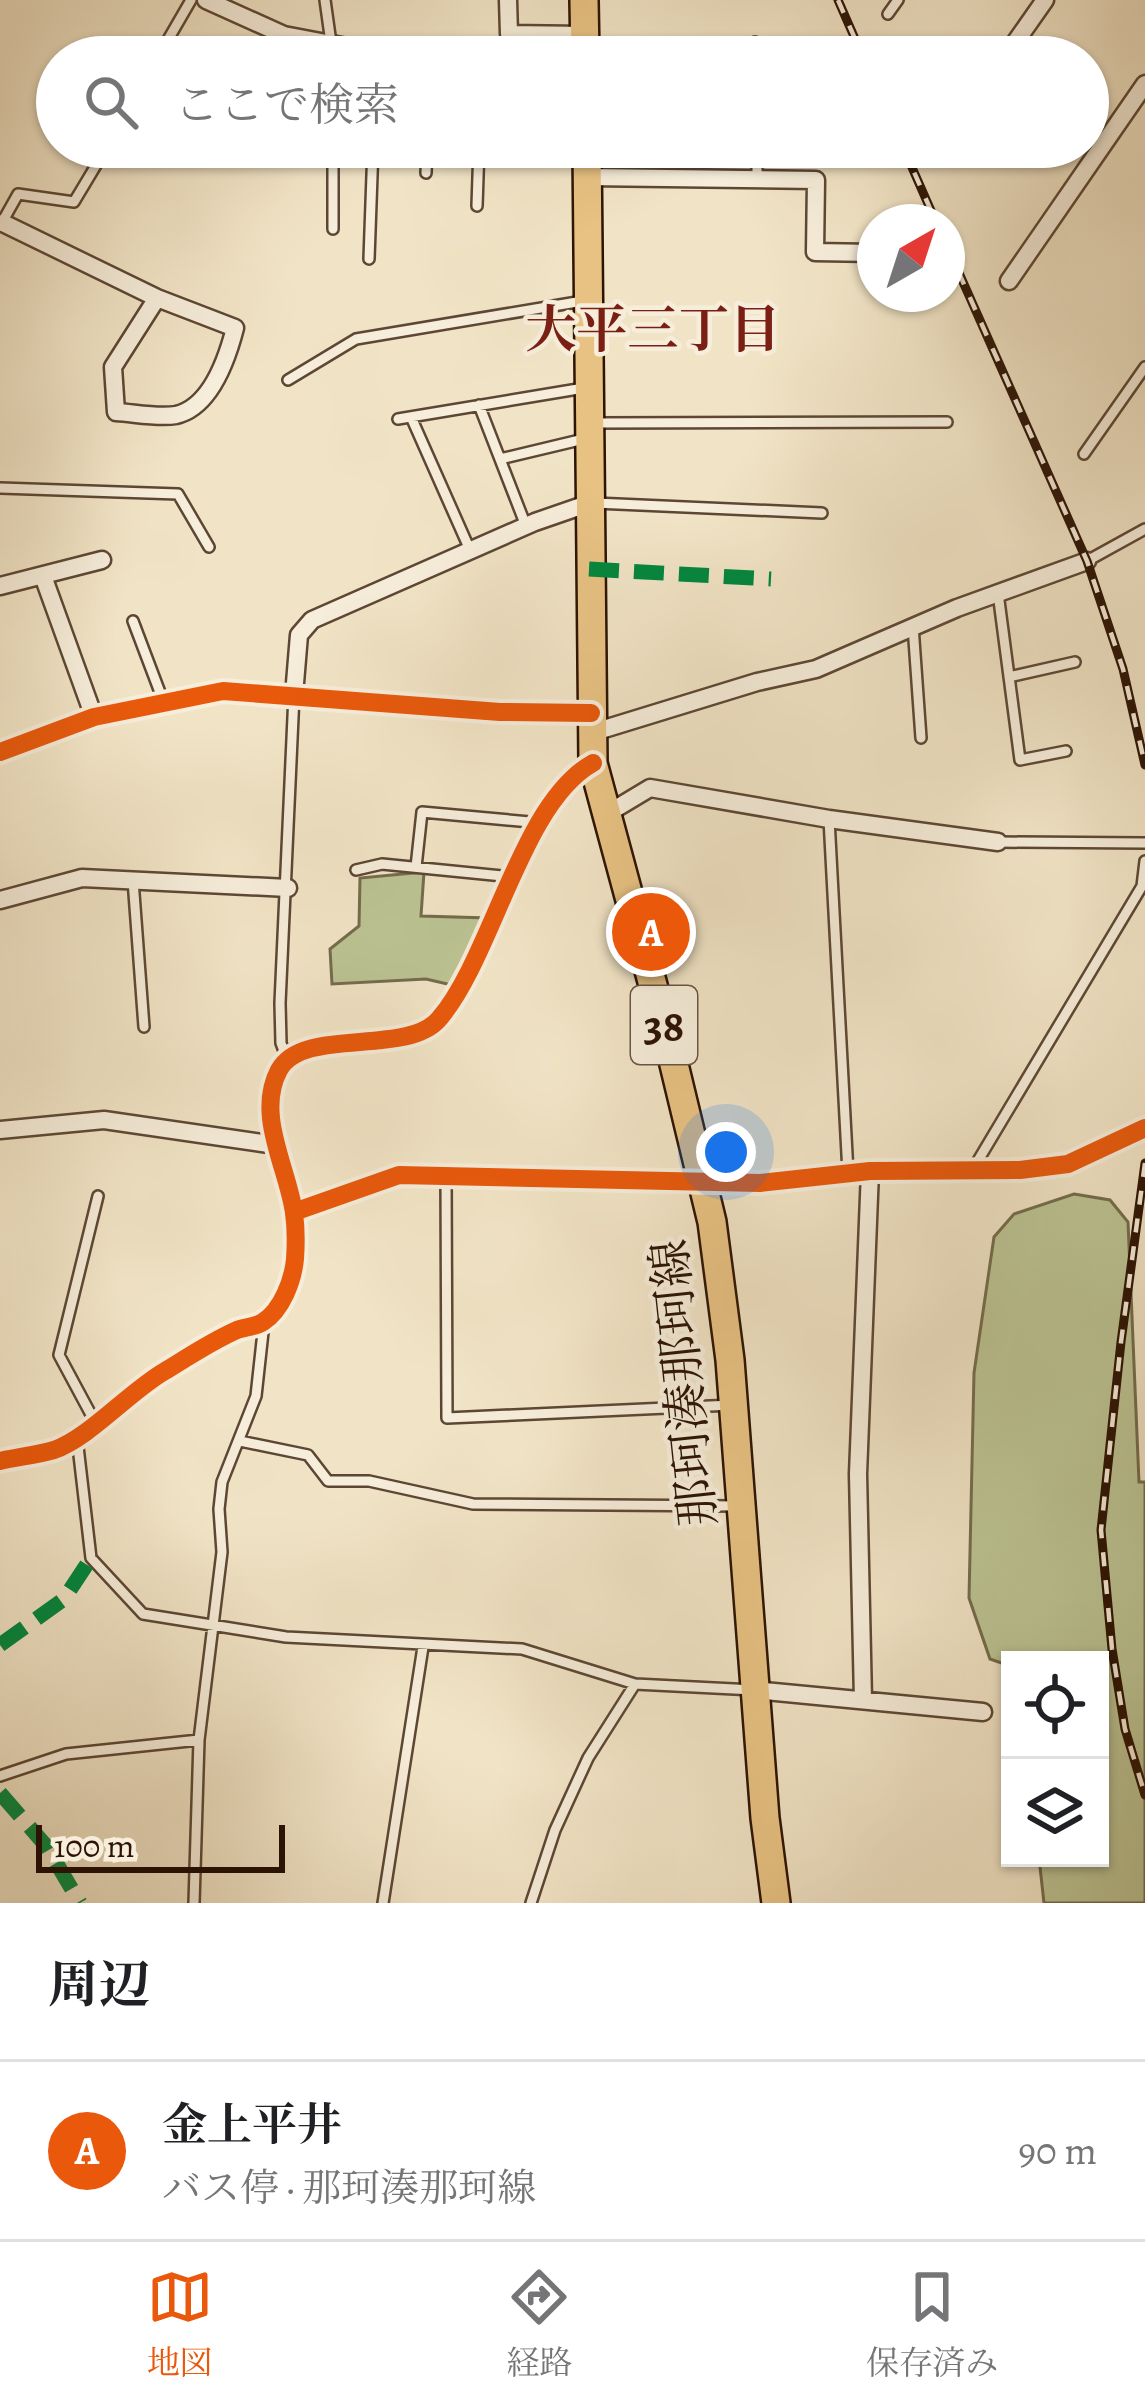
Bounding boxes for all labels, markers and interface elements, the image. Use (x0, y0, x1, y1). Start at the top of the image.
search box (36, 36, 1109, 168)
icon: search (78, 69, 144, 135)
text: ここで検索 (174, 74, 399, 136)
north arrow (857, 204, 965, 312)
district label: 大平三丁目 (525, 295, 781, 365)
pin: A (612, 887, 690, 977)
road number: 38 (631, 986, 697, 1064)
your location (696, 1122, 756, 1182)
street label: 那珂湊那珂線 (636, 1236, 732, 1530)
map controls (1001, 1651, 1109, 1867)
button: locate (1001, 1651, 1109, 1759)
button: layers (1001, 1759, 1109, 1867)
scale bar (36, 1819, 285, 1872)
text: 100 m (54, 1823, 134, 1868)
text: 周辺 (48, 1950, 150, 2020)
text: 金上平井 (162, 2094, 342, 2156)
text: A (75, 2124, 99, 2177)
text: 90 m (1018, 2124, 1097, 2177)
text: バス停 · 那珂湊那珂線 (162, 2161, 536, 2214)
tab: 地図 (147, 2264, 213, 2385)
tab: 経路 (506, 2264, 572, 2385)
tab: 保存済み (866, 2264, 998, 2385)

